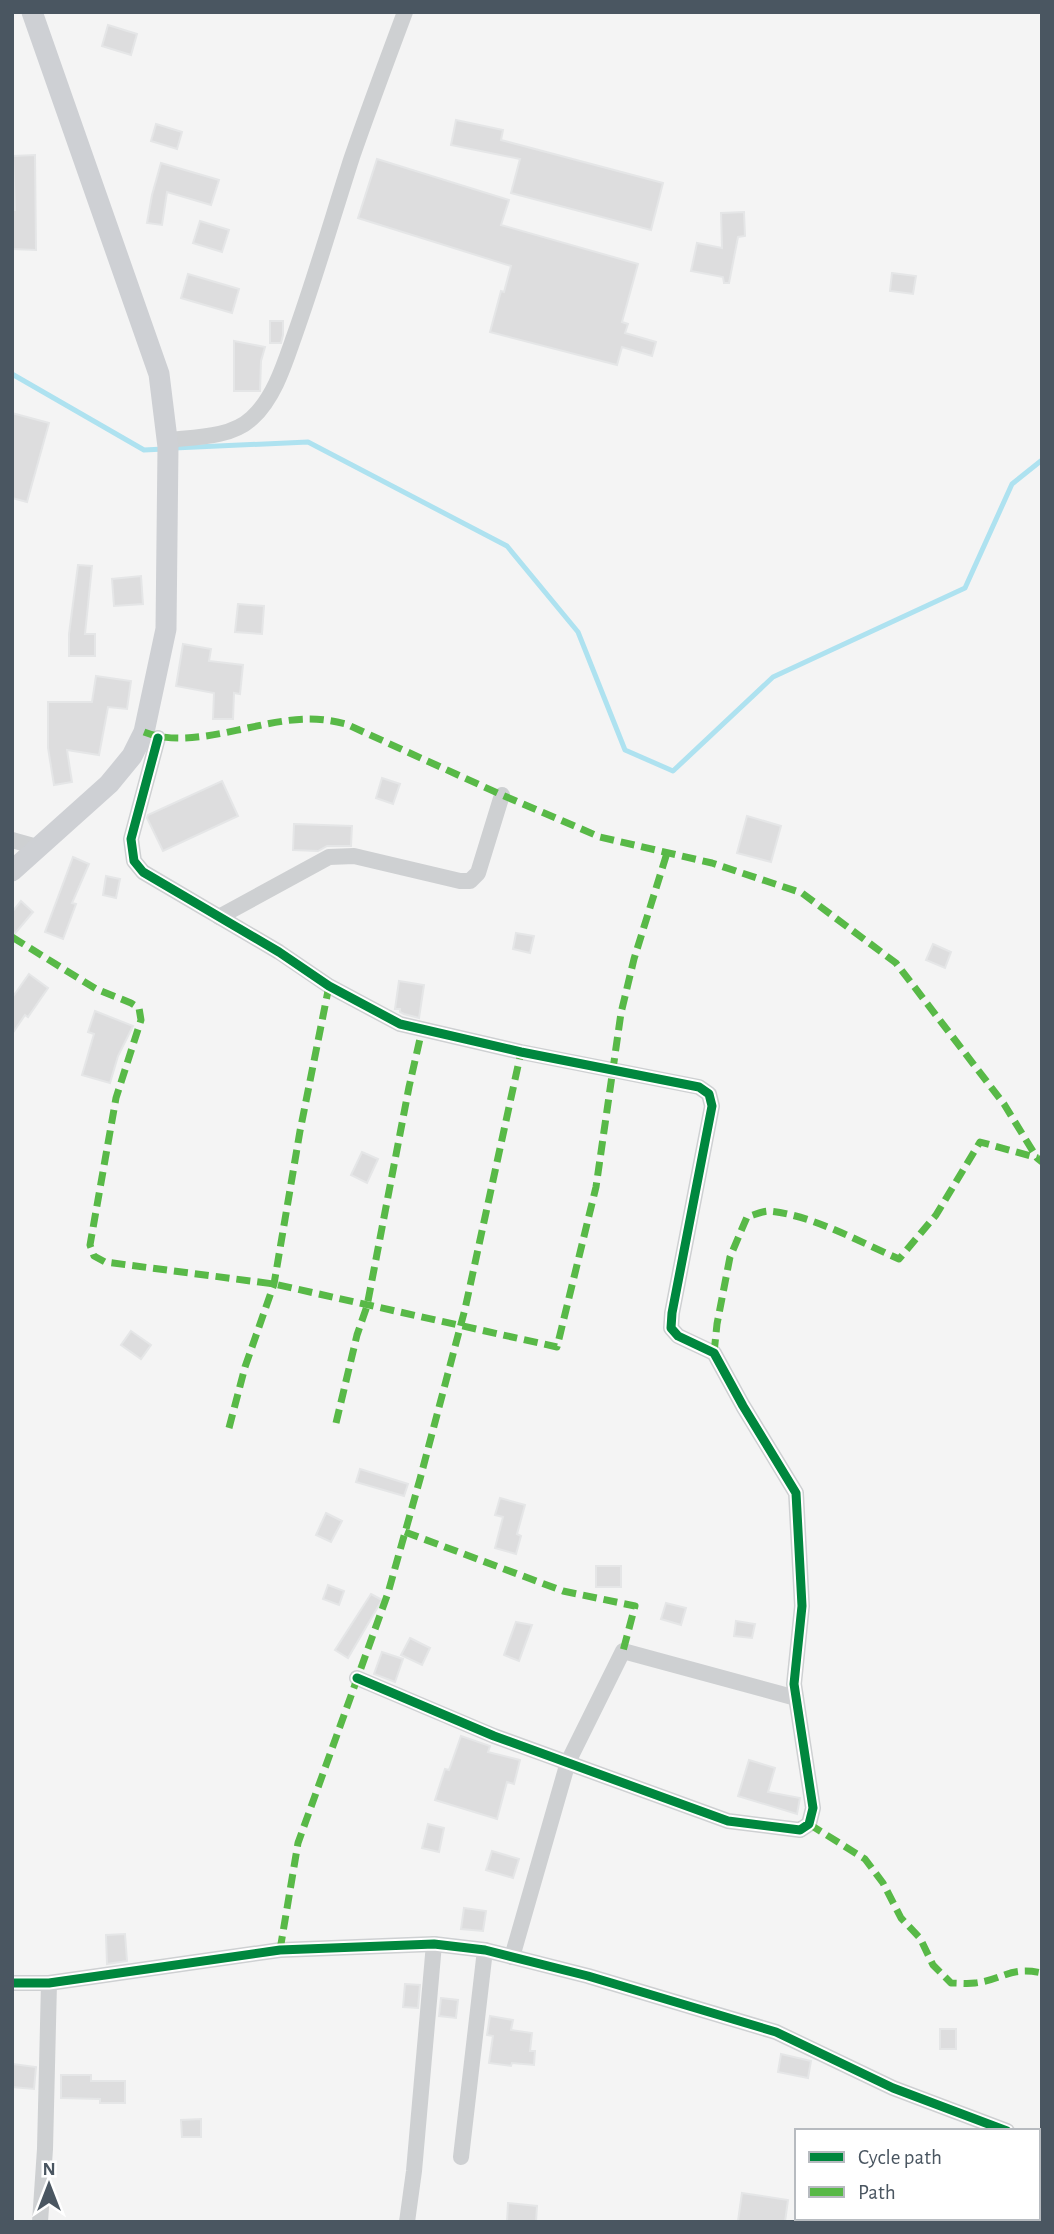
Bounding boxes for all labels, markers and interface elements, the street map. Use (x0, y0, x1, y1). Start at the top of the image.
legend (795, 2129, 1040, 2220)
text: Cycle path (858, 2147, 942, 2168)
north arrow (14, 2150, 84, 2220)
text: N (42, 2160, 56, 2179)
text: Path (858, 2182, 896, 2203)

